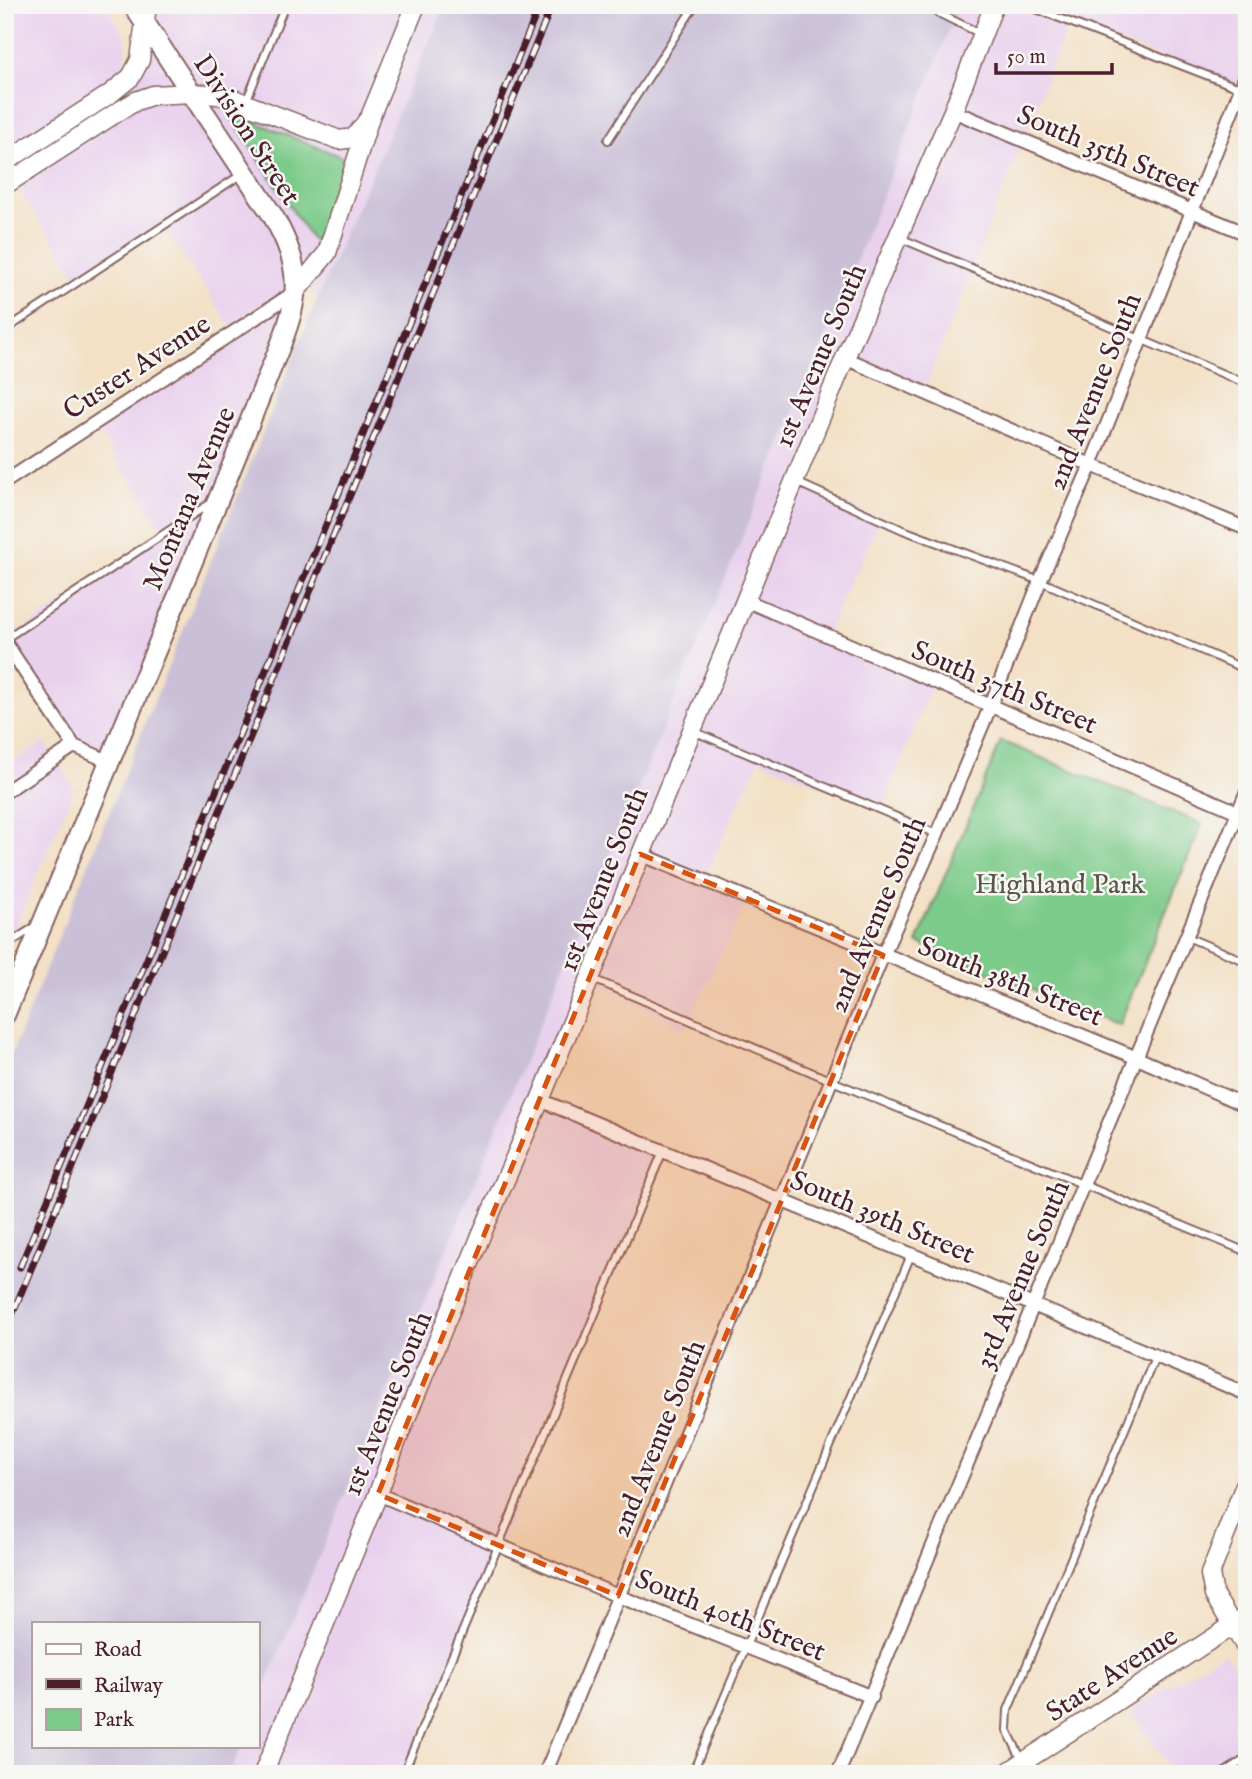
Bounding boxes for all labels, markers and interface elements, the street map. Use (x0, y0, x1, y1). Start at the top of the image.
scale bar (996, 32, 1112, 76)
text: 50 m (1007, 44, 1046, 71)
street label: Division Street (184, 48, 308, 213)
street label: South 35th Street (1011, 98, 1205, 207)
street label: 1st Avenue South (767, 259, 876, 453)
street label: 2nd Avenue South (1040, 288, 1151, 495)
street label: Custer Avenue (57, 307, 218, 429)
street label: Montana Avenue (136, 402, 245, 596)
street label: South 37th Street (906, 633, 1102, 743)
street label: 1st Avenue South (551, 782, 657, 977)
street label: 2nd Avenue South (821, 812, 935, 1018)
park label: Highland Park (975, 868, 1146, 903)
street label: South 38th Street (913, 929, 1108, 1035)
street label: South 39th Street (784, 1164, 980, 1273)
street label: 3rd Avenue South (968, 1175, 1079, 1375)
street label: 1st Avenue South (335, 1306, 441, 1501)
street label: 2nd Avenue South (604, 1335, 715, 1542)
street label: South 40th Street (630, 1562, 831, 1671)
street label: State Avenue (1040, 1619, 1185, 1731)
legend (32, 1622, 259, 1748)
text: Road (94, 1637, 142, 1664)
text: Railway (94, 1673, 164, 1700)
text: Park (94, 1707, 135, 1734)

